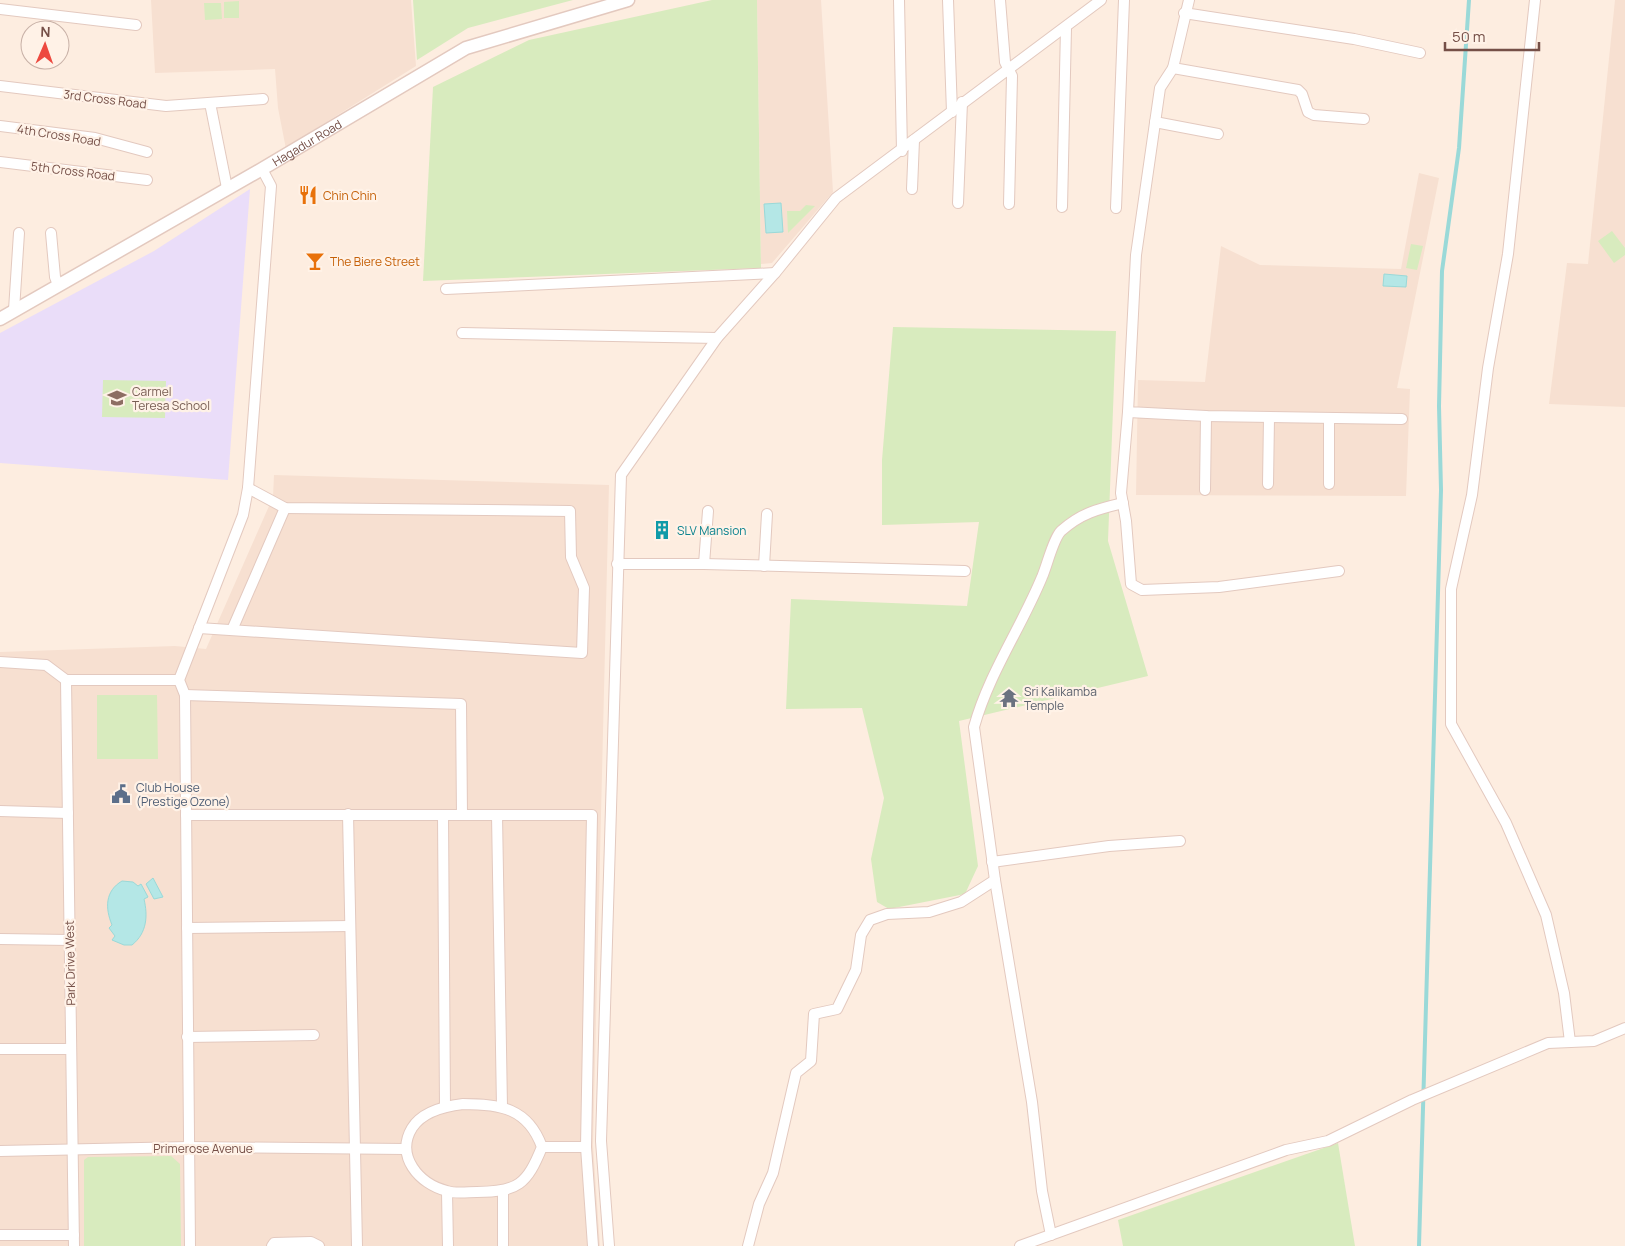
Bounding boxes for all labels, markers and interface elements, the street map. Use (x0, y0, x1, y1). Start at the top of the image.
north arrow (20, 20, 70, 70)
scale bar (1445, 20, 1539, 52)
text: N (40, 22, 51, 41)
text: 50 m (1452, 26, 1486, 47)
street label: 3rd Cross Road (62, 85, 148, 113)
street label: Hagadur Road (269, 115, 345, 170)
street label: 4th Cross Road (16, 120, 102, 150)
street label: 5th Cross Road (30, 157, 116, 185)
restaurant icon: Chin Chin (297, 184, 319, 206)
place label: Chin Chin (323, 187, 377, 204)
bar icon: The Biere Street (304, 250, 326, 272)
place label: The Biere Street (330, 253, 420, 270)
place label: Carmel Teresa School (132, 383, 210, 414)
school or university icon: Carmel Teresa School (106, 387, 128, 409)
building icon: SLV Mansion (651, 519, 673, 541)
place label: SLV Mansion (677, 522, 746, 539)
place label: Sri Kalikamba Temple (1024, 683, 1097, 714)
temple icon: Sri Kalikamba Temple (998, 687, 1020, 709)
place label: Club House (Prestige Ozone) (136, 779, 230, 810)
public building icon: Club House (Prestige Ozone) (110, 783, 132, 805)
street label: Park Drive West (61, 920, 79, 1006)
street label: Primerose Avenue (153, 1140, 253, 1157)

